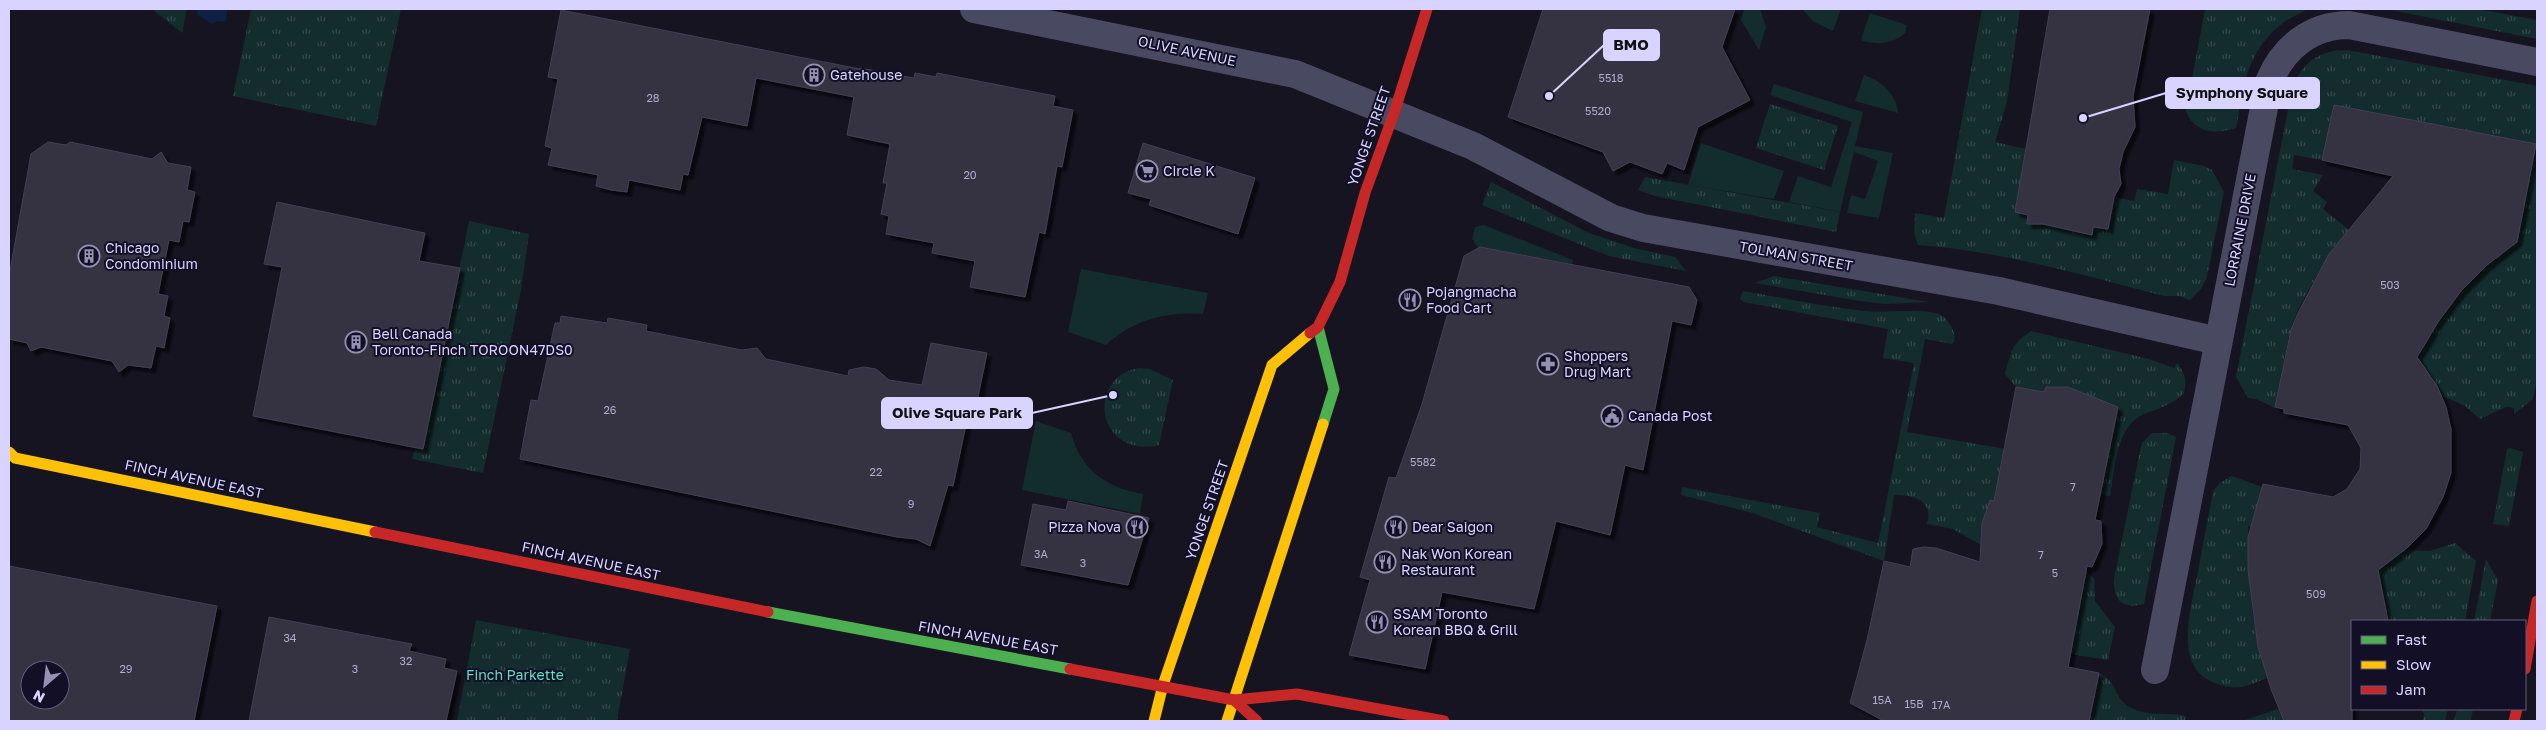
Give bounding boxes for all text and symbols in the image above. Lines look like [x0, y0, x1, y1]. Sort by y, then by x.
callout: BMO [1604, 30, 1659, 60]
street label: OLIVE AVENUE [1137, 32, 1238, 69]
text: BMO [1613, 35, 1649, 53]
building icon: Gatehouse [802, 63, 826, 87]
place label: Gatehouse [830, 66, 902, 83]
house number: 5518 [1599, 71, 1624, 84]
callout: Symphony Square [2166, 78, 2319, 108]
street label: YONGE STREET [1343, 83, 1394, 188]
text: Symphony Square [2176, 83, 2308, 101]
house number: 28 [646, 91, 660, 104]
house number: 5520 [1585, 104, 1611, 117]
supermarket icon: Circle K [1135, 159, 1159, 183]
place label: Circle K [1163, 162, 1215, 179]
house number: 20 [963, 168, 977, 181]
street label: LORRAINE DRIVE [2220, 172, 2259, 288]
street label: TOLMAN STREET [1738, 237, 1855, 274]
place label: Chicago Condominium [105, 239, 198, 272]
building icon: Chicago Condominium [77, 244, 101, 268]
house number: 503 [2380, 278, 2400, 291]
place label: Pojangmacha Food Cart [1426, 283, 1517, 316]
restaurant icon: Pojangmacha Food Cart [1398, 288, 1422, 312]
place label: Bell Canada Toronto-Finch TOROON47DS0 [372, 325, 573, 358]
building icon: Bell Canada Toronto-Finch TOROON47DS0 [344, 330, 368, 354]
place label: Shoppers Drug Mart [1564, 347, 1631, 380]
pharmacy icon: Shoppers Drug Mart [1536, 352, 1560, 376]
callout: Olive Square Park [882, 398, 1032, 428]
house number: 26 [603, 403, 617, 416]
text: Olive Square Park [892, 403, 1022, 421]
public building icon: Canada Post [1600, 404, 1624, 428]
place label: Canada Post [1628, 407, 1712, 424]
house number: 5582 [1410, 455, 1436, 468]
street label: FINCH AVENUE EAST [123, 456, 265, 502]
street label: YONGE STREET [1181, 457, 1232, 562]
house number: 22 [870, 465, 882, 478]
house number: 7 [2070, 480, 2076, 493]
house number: 9 [908, 497, 914, 510]
restaurant icon: Pizza Nova [1125, 515, 1149, 539]
restaurant icon: Dear Saigon [1384, 515, 1408, 539]
place label: Pizza Nova [1048, 518, 1121, 535]
place label: Dear Saigon [1412, 518, 1493, 535]
street label: FINCH AVENUE EAST [520, 538, 662, 584]
place label: Nak Won Korean Restaurant [1401, 545, 1512, 578]
house number: 3A [1034, 547, 1049, 560]
house number: 7 [2038, 548, 2044, 561]
restaurant icon: Nak Won Korean Restaurant [1373, 550, 1397, 574]
house number: 3 [1080, 556, 1086, 569]
house number: 5 [2052, 566, 2058, 579]
house number: 509 [2306, 587, 2326, 600]
place label: SSAM Toronto Korean BBQ & Grill [1393, 605, 1518, 638]
restaurant icon: SSAM Toronto Korean BBQ & Grill [1365, 610, 1389, 634]
street label: FINCH AVENUE EAST [917, 617, 1059, 658]
legend [2351, 620, 2526, 710]
text: Fast [2396, 630, 2427, 648]
house number: 34 [283, 631, 297, 644]
house number: 32 [400, 654, 412, 667]
text: Slow [2396, 655, 2431, 673]
north arrow [20, 660, 70, 710]
house number: 29 [119, 662, 133, 675]
house number: 3 [352, 662, 358, 675]
park label: Finch Parkette [466, 666, 564, 683]
text: Jam [2396, 680, 2426, 698]
text: N [30, 687, 47, 707]
house number: 15A [1872, 693, 1892, 706]
house number: 15B [1904, 697, 1924, 710]
house number: 17A [1932, 698, 1951, 711]

